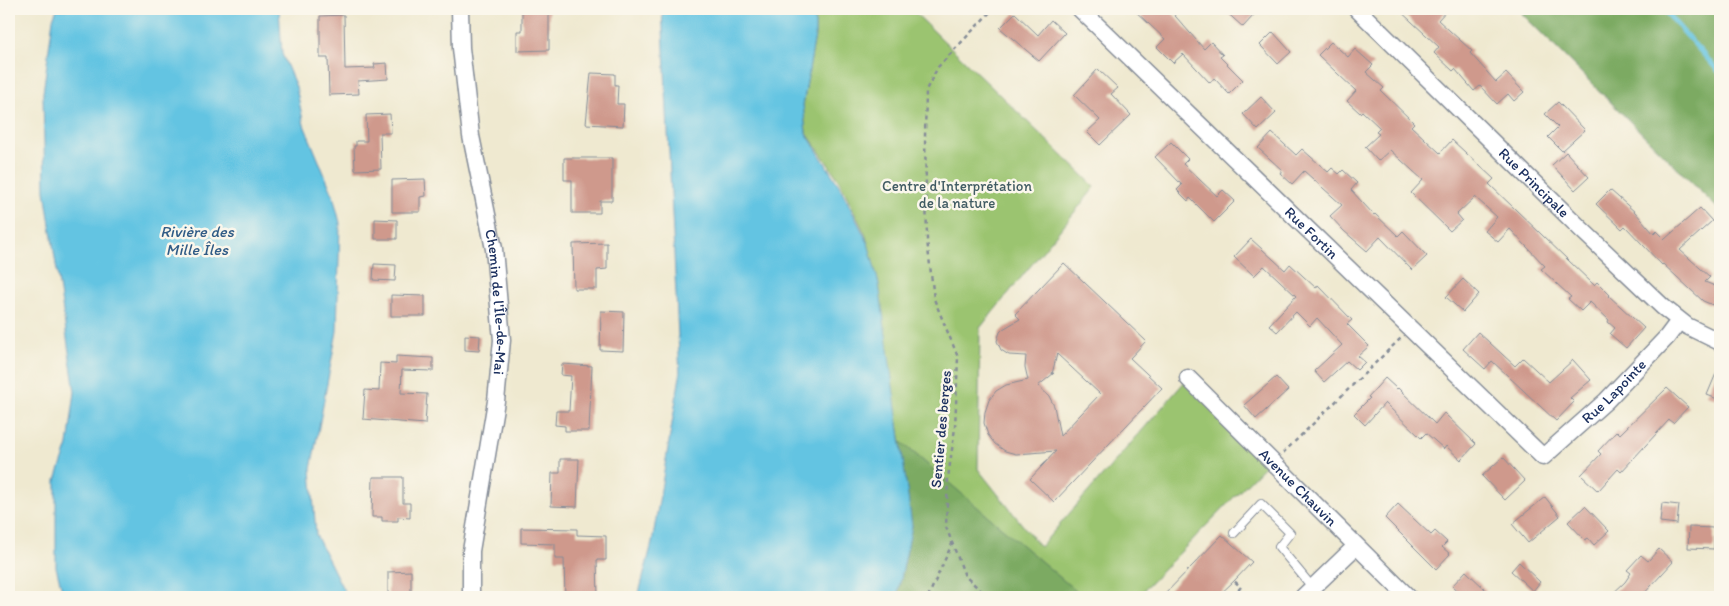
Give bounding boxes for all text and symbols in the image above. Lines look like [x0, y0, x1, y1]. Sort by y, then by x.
street label: Rue Principale [1495, 144, 1573, 221]
park label: Centre d'Interprétation de la nature [882, 177, 1032, 212]
street label: Rue Fortin [1281, 203, 1342, 263]
water label: Rivière des Mille Îles [160, 222, 235, 259]
street label: Chemin de l'Île-de-Mai [481, 227, 511, 376]
street label: Rue Lapointe [1578, 356, 1650, 427]
street label: Sentier des berges [927, 369, 955, 489]
street label: Avenue Chauvin [1255, 445, 1341, 530]

